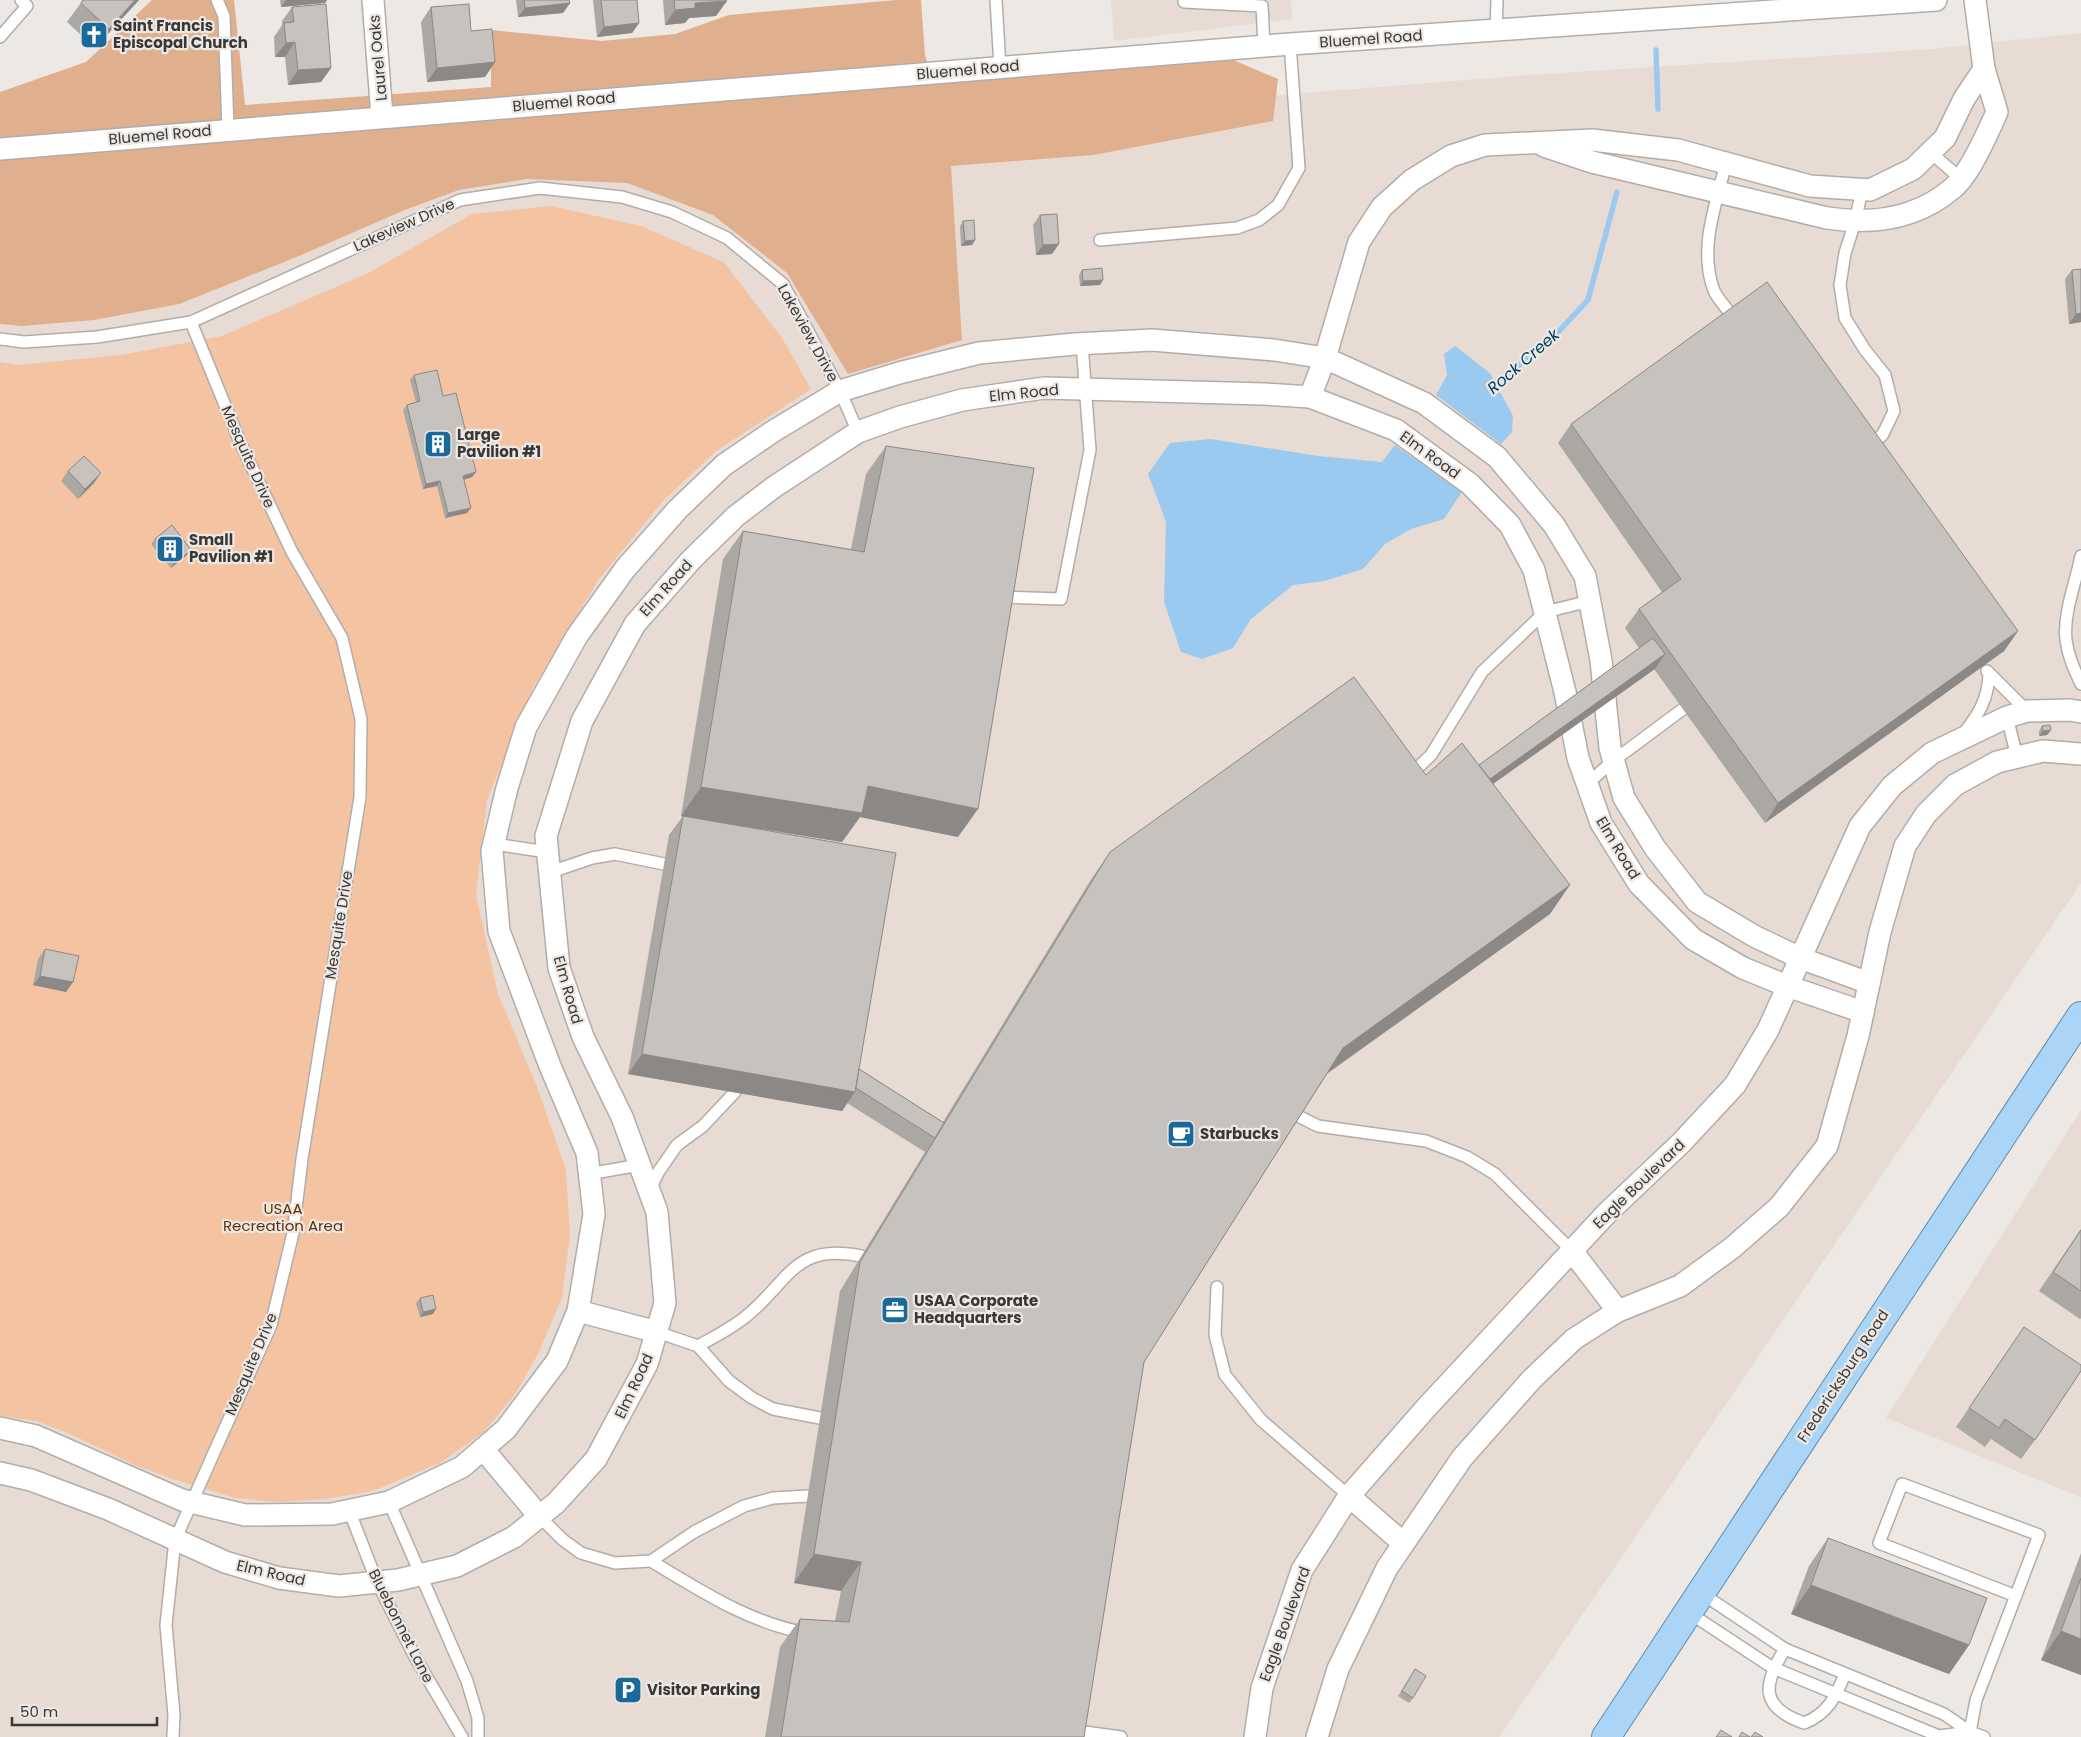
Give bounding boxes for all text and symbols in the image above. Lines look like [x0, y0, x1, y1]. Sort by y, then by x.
street label: Laurel Oaks [363, 14, 392, 102]
place label: Saint Francis Episcopal Church [113, 15, 248, 53]
church icon: Saint Francis Episcopal Church [79, 20, 109, 50]
street label: Bluemel Road [1319, 24, 1423, 53]
street label: Bluemel Road [916, 55, 1020, 84]
street label: Bluemel Road [512, 87, 616, 116]
street label: Bluemel Road [108, 120, 212, 149]
street label: Lakeview Drive [350, 193, 458, 256]
street label: Lakeview Drive [773, 280, 844, 386]
water label: Rock Creek [1482, 323, 1565, 399]
street label: Elm Road [988, 378, 1060, 407]
street label: Mesquite Drive [217, 402, 280, 511]
place label: Large Pavilion #1 [457, 424, 541, 462]
street label: Elm Road [1396, 426, 1465, 484]
building icon: Large Pavilion #1 [423, 429, 453, 459]
place label: Small Pavilion #1 [189, 529, 273, 567]
building icon: Small Pavilion #1 [155, 534, 185, 564]
street label: Elm Road [634, 555, 697, 621]
street label: Elm Road [1591, 812, 1645, 883]
street label: Mesquite Drive [320, 869, 357, 981]
street label: Elm Road [549, 953, 588, 1026]
cafe icon: Starbucks [1166, 1119, 1196, 1149]
place label: Starbucks [1200, 1123, 1279, 1144]
street label: Eagle Boulevard [1588, 1134, 1689, 1233]
park label: USAA Recreation Area [223, 1198, 343, 1236]
place label: USAA Corporate Headquarters [914, 1290, 1038, 1328]
office icon: USAA Corporate Headquarters [880, 1295, 910, 1325]
street label: Fredericksburg Road [1792, 1305, 1893, 1446]
street label: Mesquite Drive [219, 1309, 282, 1418]
street label: Elm Road [609, 1350, 658, 1422]
street label: Elm Road [235, 1554, 308, 1591]
street label: Eagle Boulevard [1254, 1564, 1315, 1684]
street label: Bluebonnet Lane [364, 1565, 439, 1686]
parking icon: Visitor Parking [613, 1675, 643, 1705]
place label: Visitor Parking [647, 1679, 760, 1700]
scale bar [12, 1694, 158, 1726]
text: 50 m [20, 1701, 58, 1722]

